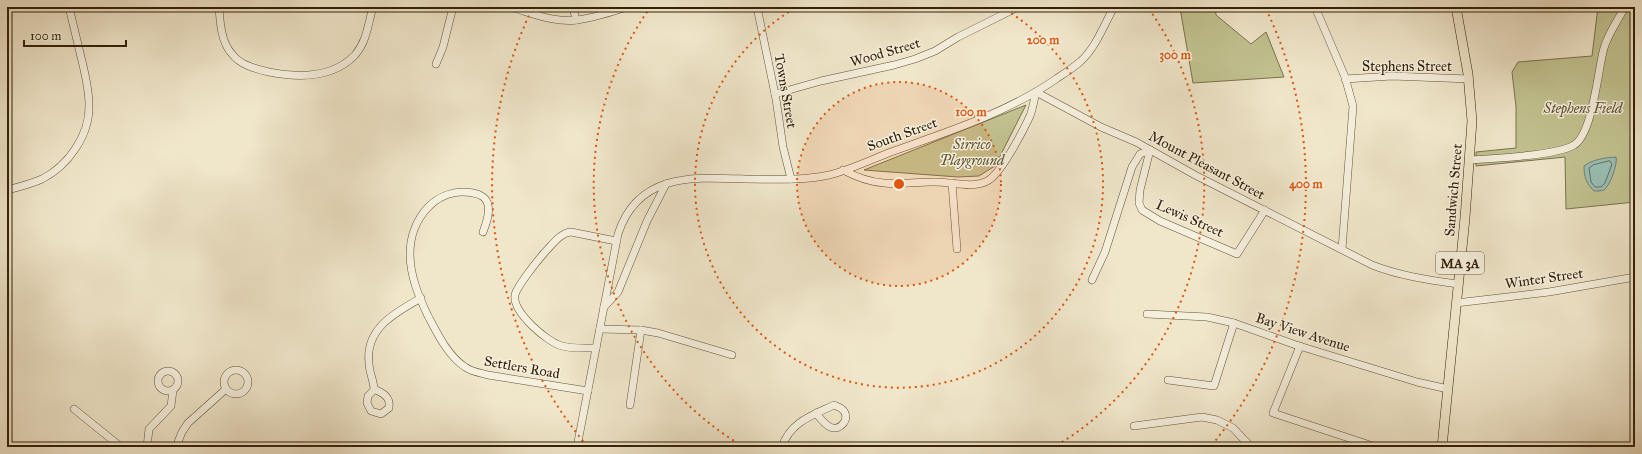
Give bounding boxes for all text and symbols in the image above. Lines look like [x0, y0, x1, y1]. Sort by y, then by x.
scale bar [24, 22, 126, 48]
text: 100 m [30, 29, 61, 43]
text: 200 m [1027, 33, 1060, 47]
street label: Wood Street [848, 34, 922, 71]
text: 300 m [1159, 48, 1192, 63]
street label: Towns Street [771, 53, 800, 130]
street label: Stephens Street [1362, 58, 1452, 75]
park label: Stephens Field [1543, 100, 1624, 118]
text: 100 m [955, 105, 988, 119]
street label: South Street [865, 114, 940, 155]
street label: Mount Pleasant Street [1146, 128, 1268, 203]
park label: Sirrico Playground [940, 136, 1006, 169]
street label: Sandwich Street [1441, 143, 1466, 237]
centre of rings [892, 177, 906, 191]
text: 400 m [1289, 177, 1324, 192]
street label: Lewis Street [1153, 196, 1226, 241]
road number: MA 3A [1436, 252, 1484, 274]
street label: Winter Street [1504, 265, 1584, 292]
street label: Bay View Avenue [1254, 309, 1352, 356]
street label: Settlers Road [483, 352, 561, 383]

